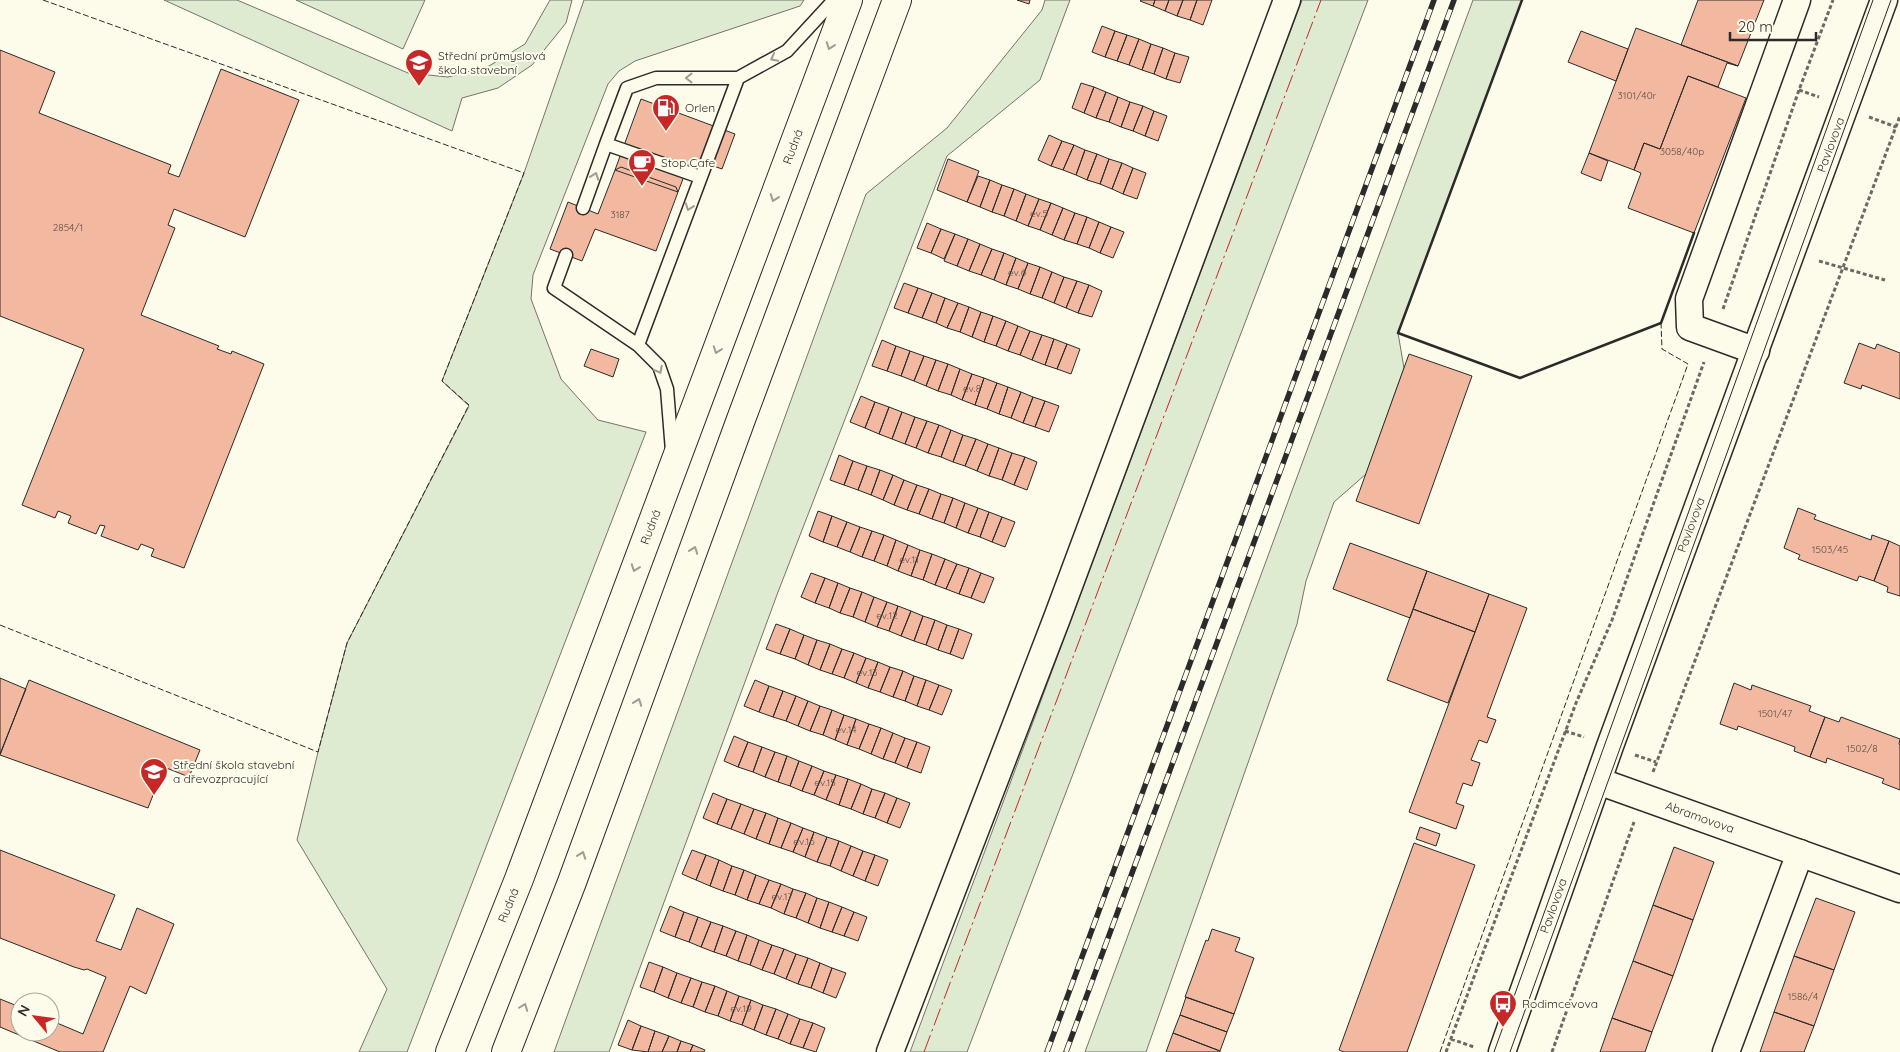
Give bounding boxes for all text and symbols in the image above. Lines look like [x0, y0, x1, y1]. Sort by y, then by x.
scale bar [1730, 10, 1816, 42]
text: 20 m [1738, 17, 1773, 36]
one-way arrow [826, 41, 836, 49]
school or university icon: Střední průmyslová škola stavební [404, 48, 434, 87]
place label: Střední průmyslová škola stavební [438, 48, 546, 77]
one-way arrow [770, 52, 779, 62]
one-way arrow [685, 73, 692, 83]
house number: 3101/40r [1618, 89, 1657, 102]
fuel station icon: Orlen [651, 93, 681, 132]
place label: Orlen [685, 100, 715, 115]
street label: Pavlovova [1813, 115, 1847, 174]
street label: Rudná [779, 127, 806, 166]
house number: 3058/40p [1660, 145, 1704, 158]
cafe icon: Stop Cafe [627, 148, 657, 187]
place label: Stop Cafe [661, 155, 716, 170]
one-way arrow [589, 172, 599, 181]
one-way arrow [770, 193, 780, 202]
one-way arrow [685, 203, 695, 211]
house number: ev.5 [1030, 207, 1048, 220]
house number: 3187 [610, 208, 630, 221]
house number: 2854/1 [53, 221, 83, 234]
house number: ev.6 [1008, 266, 1027, 279]
one-way arrow [713, 345, 723, 354]
one-way arrow [653, 364, 663, 373]
house number: ev.8 [963, 382, 981, 395]
street label: Pavlovova [1674, 495, 1708, 554]
street label: Rudná [637, 507, 664, 547]
house number: 1503/45 [1812, 543, 1848, 556]
one-way arrow [688, 546, 698, 554]
house number: ev.11 [899, 553, 919, 566]
one-way arrow [631, 563, 641, 572]
house number: ev.12 [876, 609, 898, 622]
house number: ev.13 [856, 666, 878, 679]
one-way arrow [632, 699, 642, 707]
house number: 1501/47 [1758, 707, 1792, 720]
house number: ev.14 [835, 723, 857, 736]
house number: 1502/8 [1846, 742, 1878, 755]
school or university icon: Střední škola stavební a dřevozpracující [139, 757, 169, 796]
place label: Střední škola stavební a dřevozpracující [173, 757, 295, 786]
house number: ev.15 [814, 776, 836, 789]
street label: Abramovova [1663, 798, 1736, 836]
house number: ev.16 [793, 835, 815, 848]
one-way arrow [576, 851, 586, 860]
street label: Pavlovova [1536, 876, 1570, 935]
street label: Rudná [494, 885, 522, 925]
house number: ev.17 [771, 890, 793, 903]
bus stop icon: Rodimcevova [1488, 989, 1518, 1028]
house number: 1586/4 [1788, 990, 1818, 1003]
north arrow [10, 992, 60, 1042]
place label: Rodimcevova [1522, 996, 1598, 1011]
text: N [13, 1002, 34, 1020]
house number: ev.19 [730, 1002, 752, 1015]
one-way arrow [518, 1003, 528, 1011]

